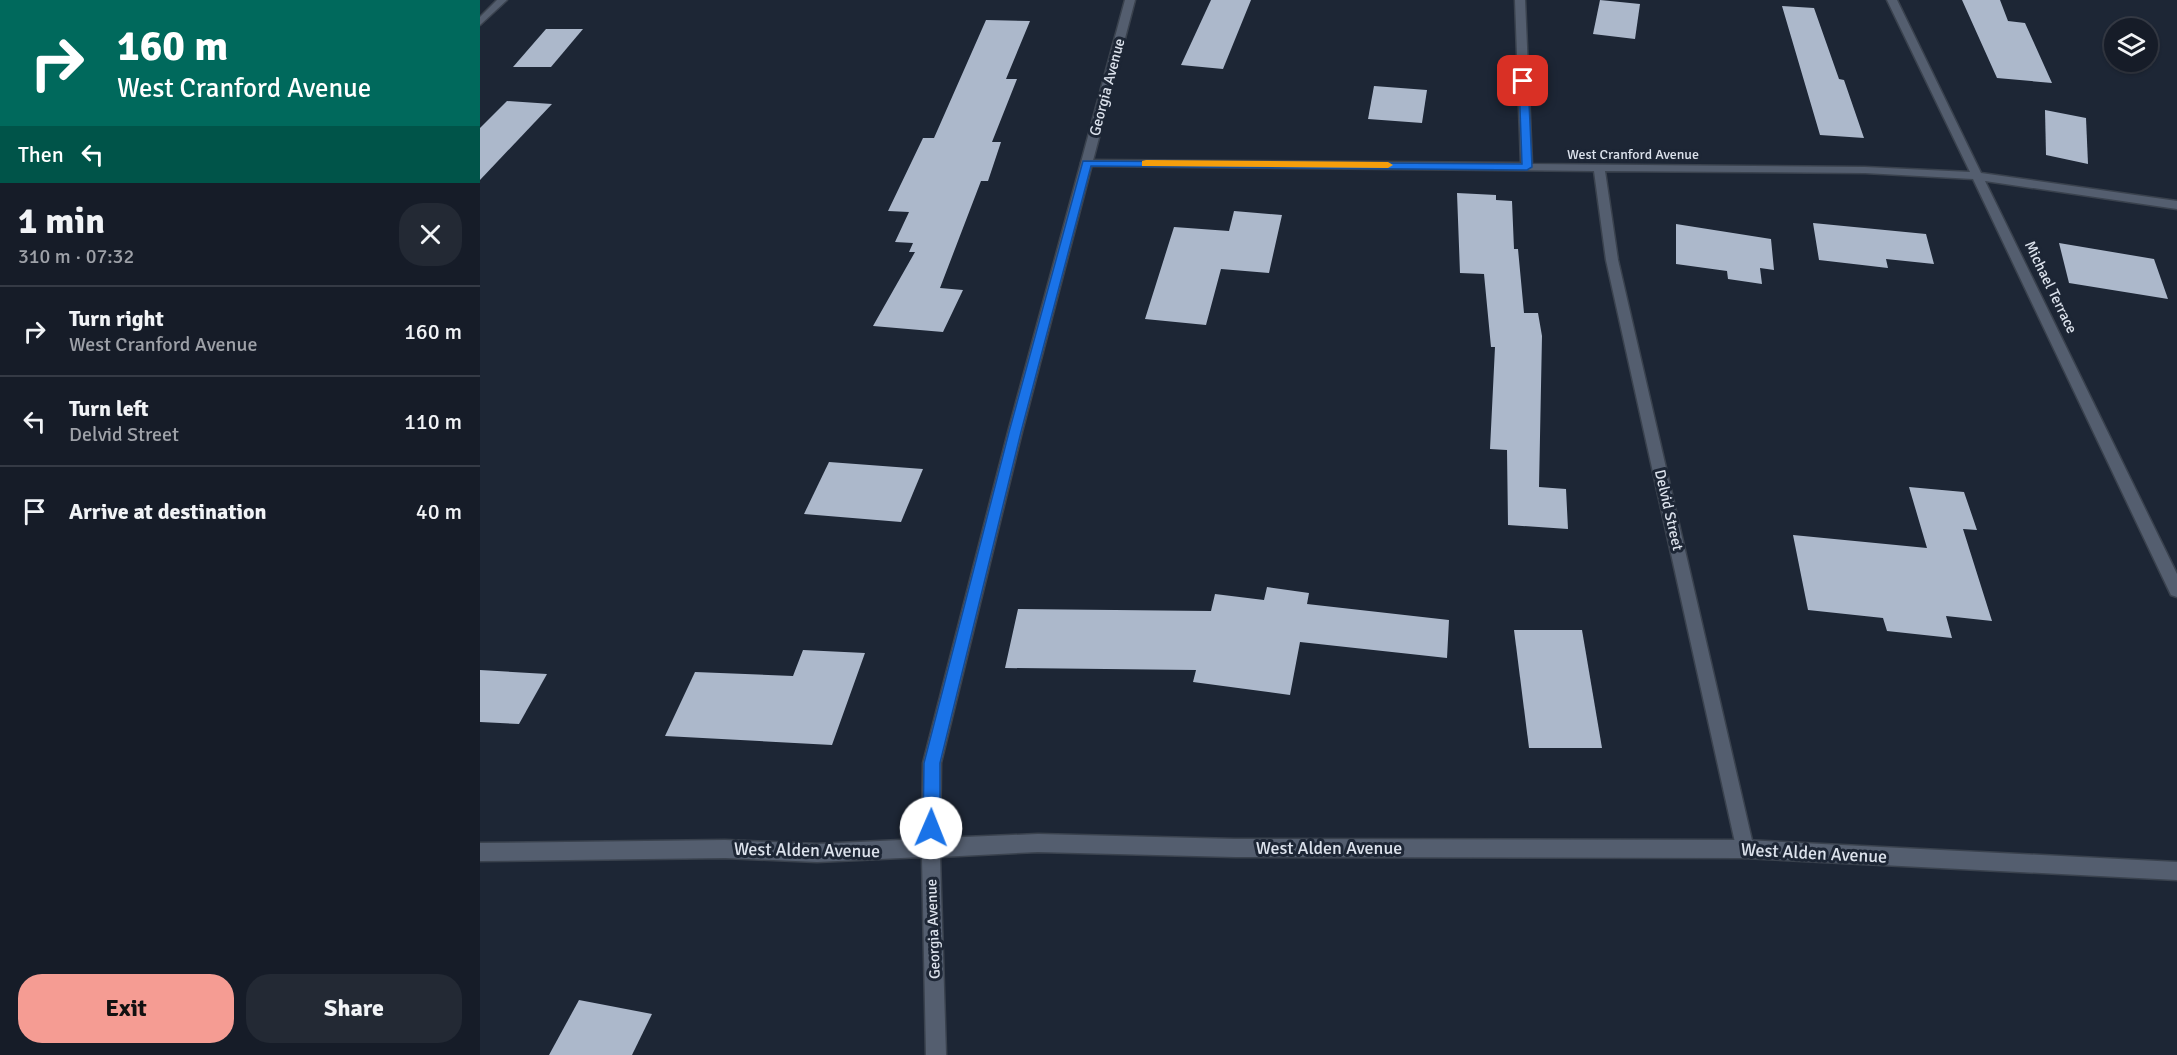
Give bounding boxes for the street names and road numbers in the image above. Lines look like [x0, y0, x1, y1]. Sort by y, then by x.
street label: Georgia Avenue [1085, 36, 1129, 138]
street label: West Cranford Avenue [1567, 146, 1699, 163]
street label: Michael Terrace [2021, 238, 2081, 336]
street label: Delvid Street [1651, 468, 1687, 552]
street label: West Alden Avenue [1256, 837, 1402, 859]
street label: West Alden Avenue [734, 838, 880, 862]
street label: West Alden Avenue [1740, 838, 1888, 868]
street label: Georgia Avenue [922, 879, 944, 979]

